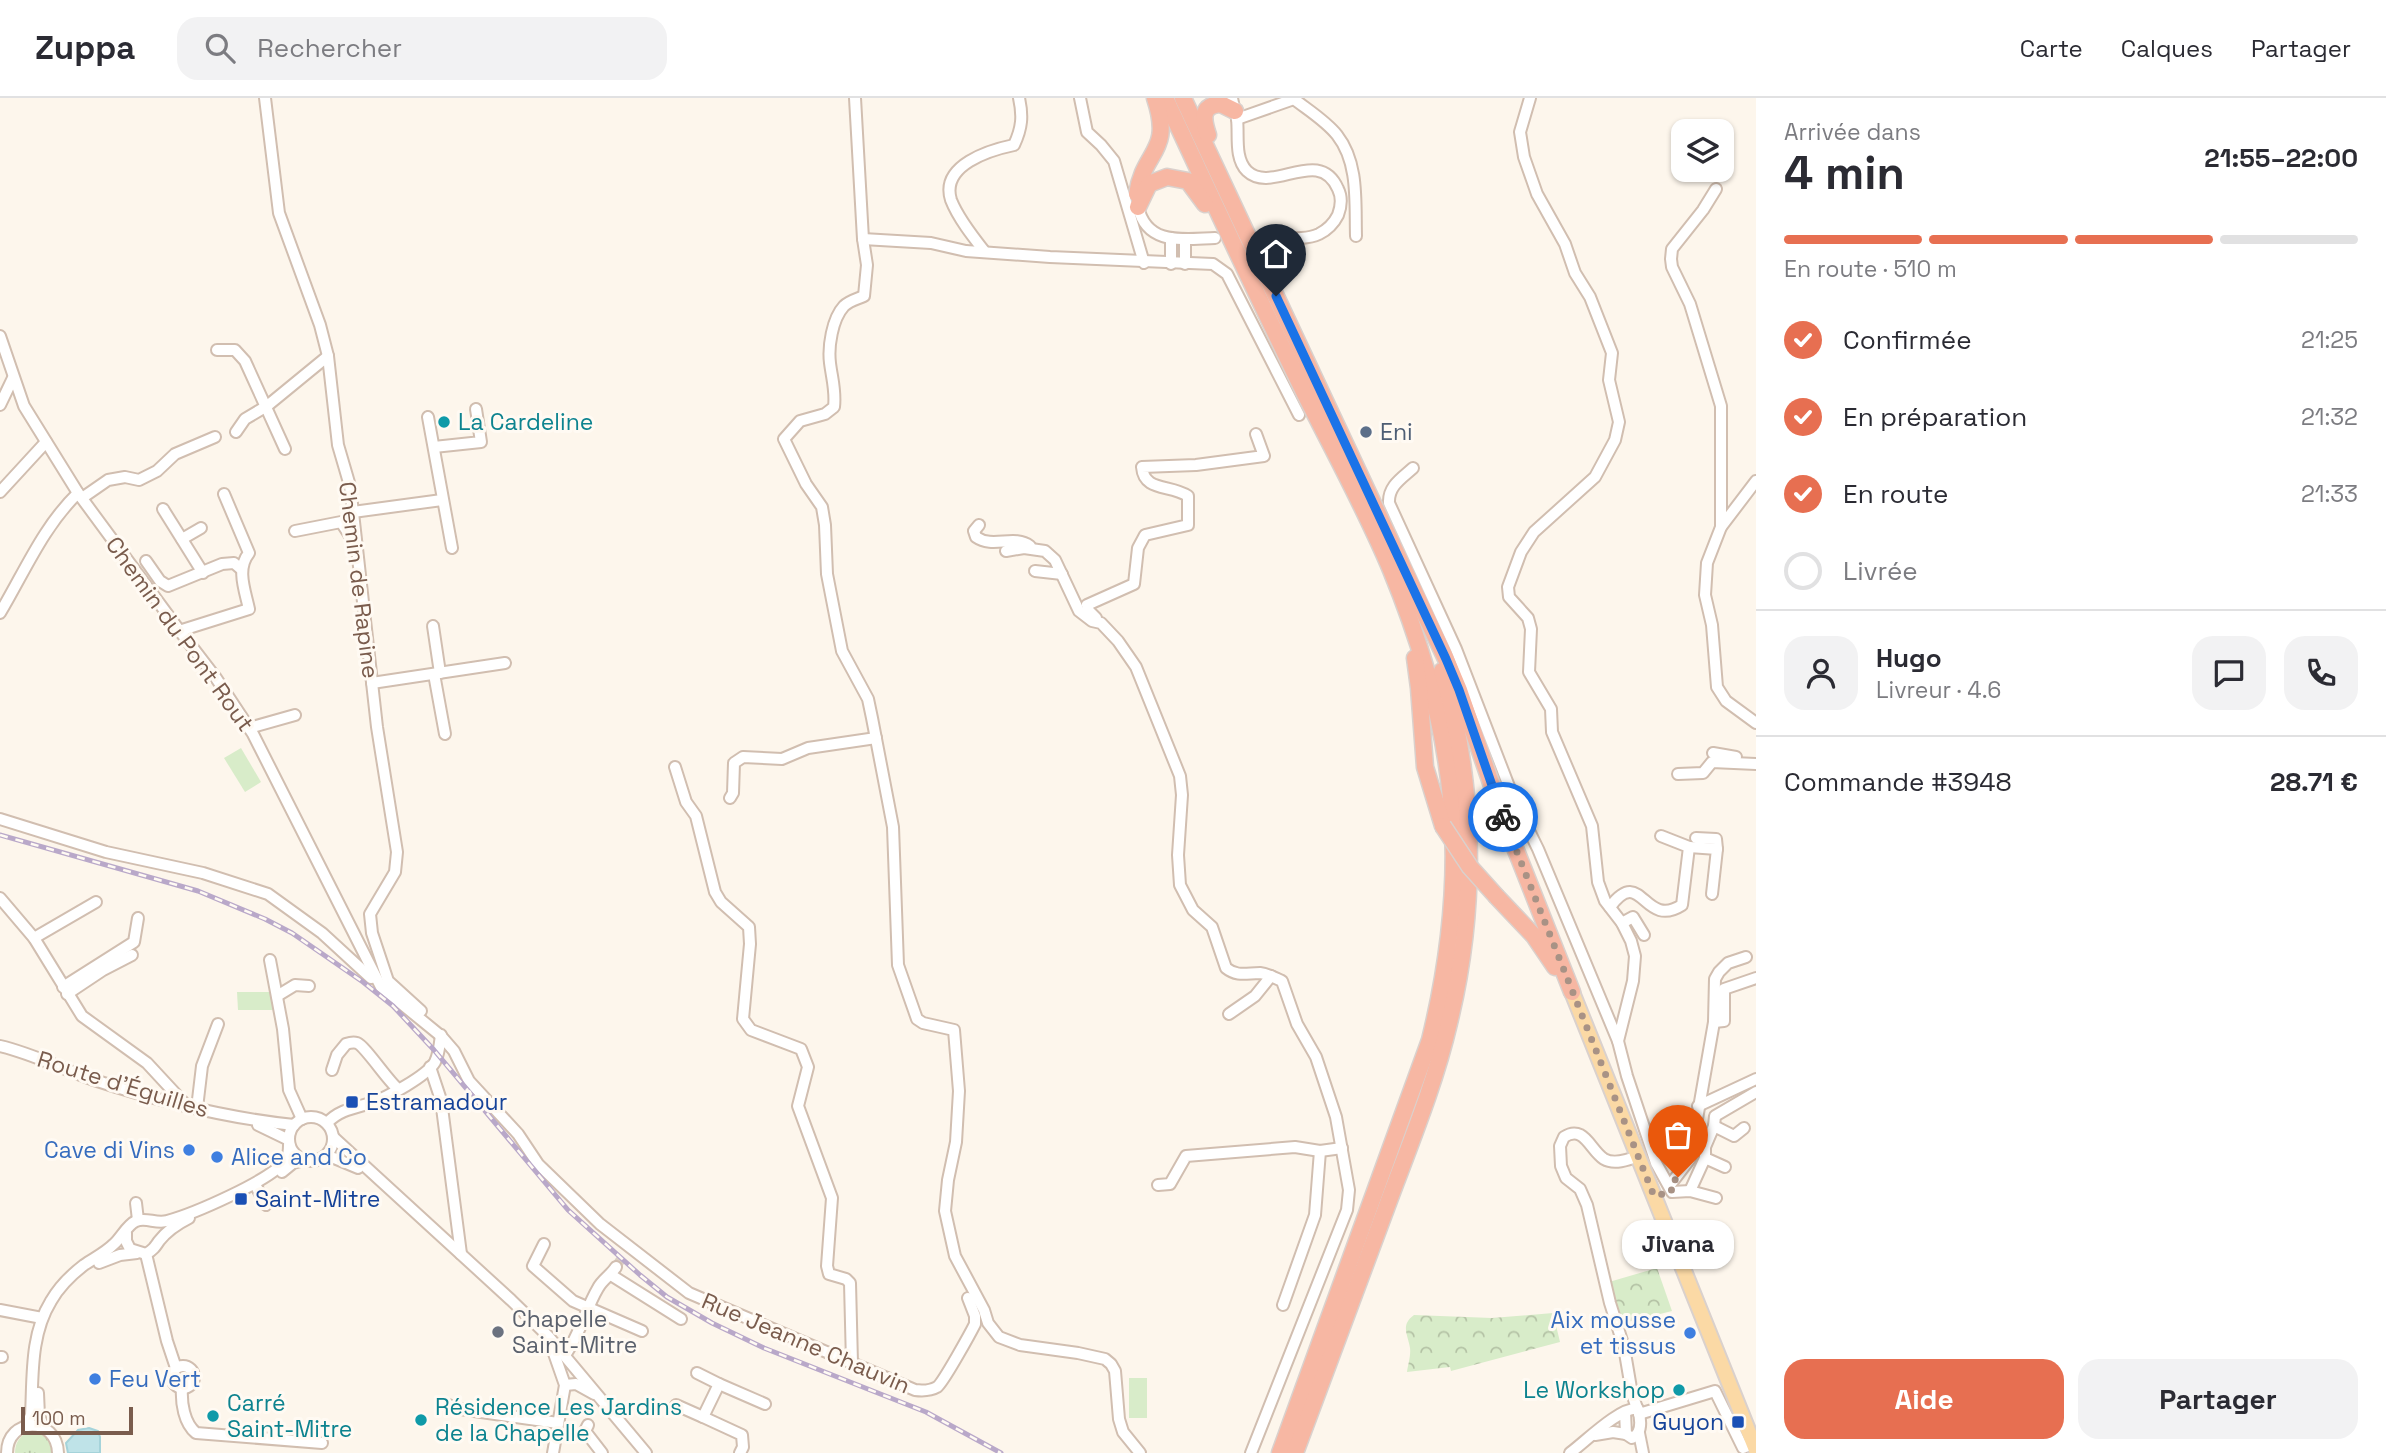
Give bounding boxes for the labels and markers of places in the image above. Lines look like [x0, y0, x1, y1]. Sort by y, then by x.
pin [1246, 224, 1306, 296]
place label: La Cardeline [458, 407, 593, 437]
marker: La Cardeline [436, 414, 452, 430]
place label: Eni [1380, 417, 1413, 447]
marker: Eni [1358, 424, 1374, 440]
place label: Estramadour [366, 1087, 507, 1117]
marker: Estramadour [344, 1094, 360, 1110]
pin [1648, 1105, 1708, 1177]
place label: Cave di Vins [44, 1135, 175, 1165]
marker: Cave di Vins [181, 1142, 197, 1158]
place label: Alice and Co [231, 1142, 367, 1172]
marker: Alice and Co [209, 1149, 225, 1165]
place label: Saint-Mitre [255, 1184, 380, 1214]
marker: Saint-Mitre [233, 1191, 249, 1207]
callout: Jivana [1622, 1219, 1734, 1268]
place label: Chapelle Saint-Mitre [512, 1304, 637, 1360]
place label: Aix mousse et tissus [1550, 1305, 1676, 1361]
marker: Chapelle Saint-Mitre [490, 1324, 506, 1340]
marker: Aix mousse et tissus [1682, 1325, 1698, 1341]
place label: Feu Vert [109, 1364, 201, 1394]
marker: Feu Vert [87, 1371, 103, 1387]
place label: Le Workshop [1523, 1375, 1665, 1405]
marker: Le Workshop [1671, 1382, 1687, 1398]
place label: Carré Saint-Mitre [227, 1388, 352, 1444]
place label: Résidence Les Jardins de la Chapelle [435, 1392, 682, 1448]
place label: Guyon [1652, 1407, 1724, 1437]
marker: Carré Saint-Mitre [205, 1408, 221, 1424]
marker: Résidence Les Jardins de la Chapelle [413, 1412, 429, 1428]
marker: Guyon [1730, 1414, 1746, 1430]

